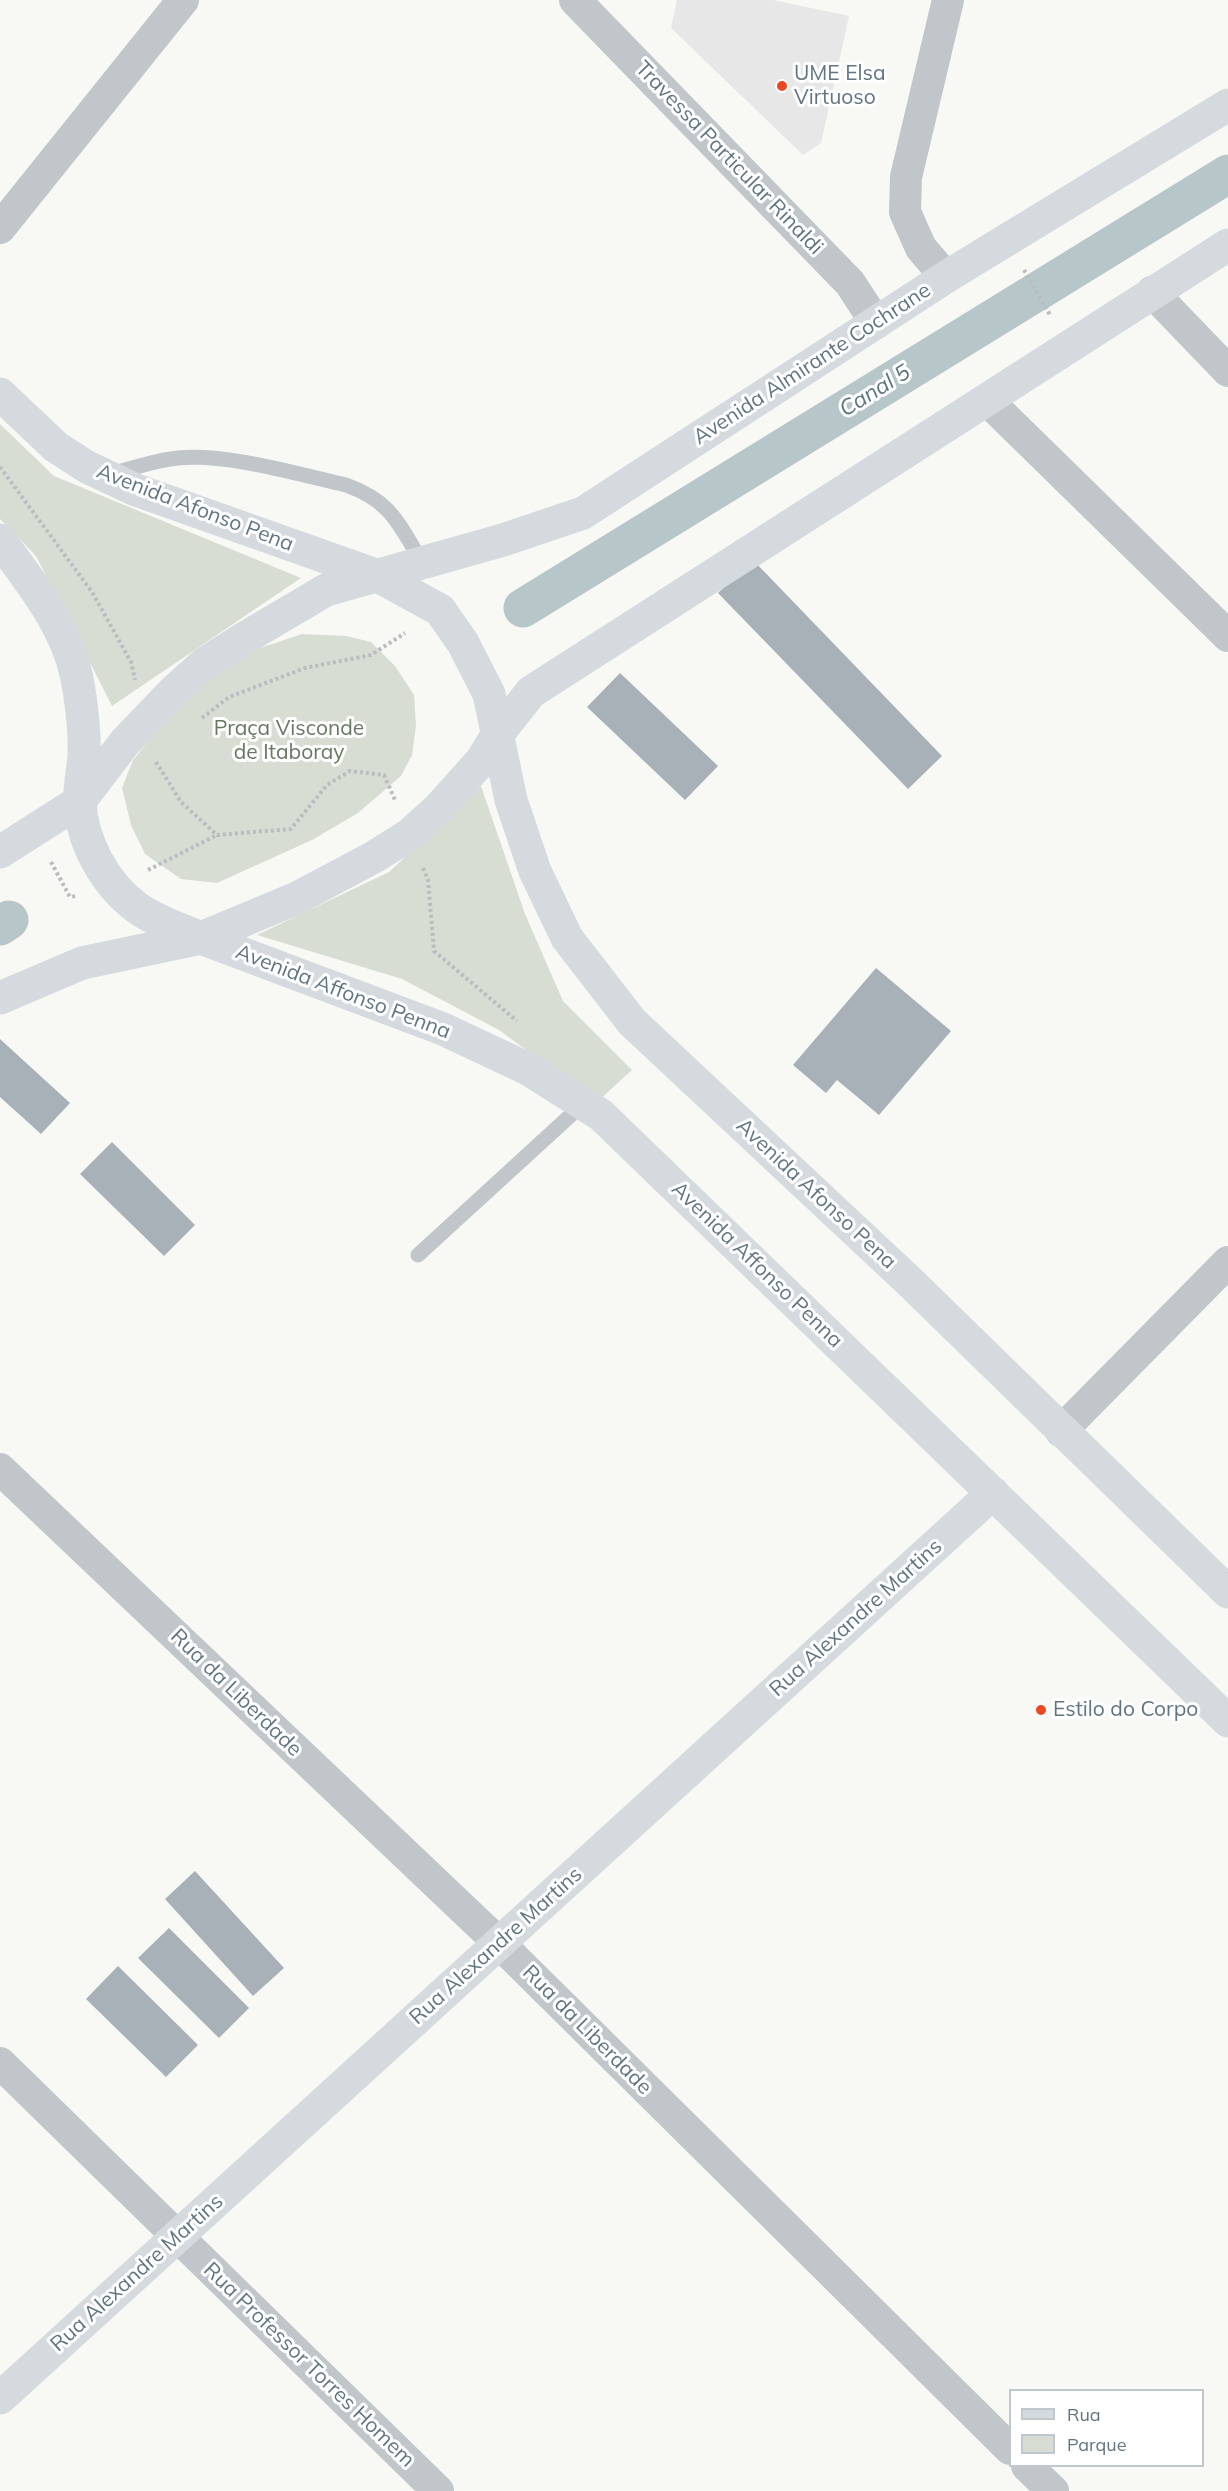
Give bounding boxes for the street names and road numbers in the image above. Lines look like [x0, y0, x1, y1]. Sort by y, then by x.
street label: Travessa Particular Rinaldi [630, 56, 828, 260]
street label: Avenida Almirante Cochrane [689, 278, 935, 450]
street label: Avenida Afonso Pena [93, 459, 297, 557]
street label: Avenida Affonso Penna [232, 939, 454, 1045]
street label: Avenida Afonso Pena [731, 1113, 901, 1275]
street label: Avenida Affonso Penna [666, 1177, 848, 1353]
street label: Rua Alexandre Martins [765, 1534, 947, 1702]
street label: Rua da Liberdade [165, 1624, 307, 1762]
street label: Rua Alexandre Martins [405, 1862, 587, 2030]
street label: Rua da Liberdade [517, 1960, 657, 2100]
street label: Rua Alexandre Martins [46, 2189, 228, 2357]
street label: Rua Professor Torres Homem [198, 2257, 420, 2473]

